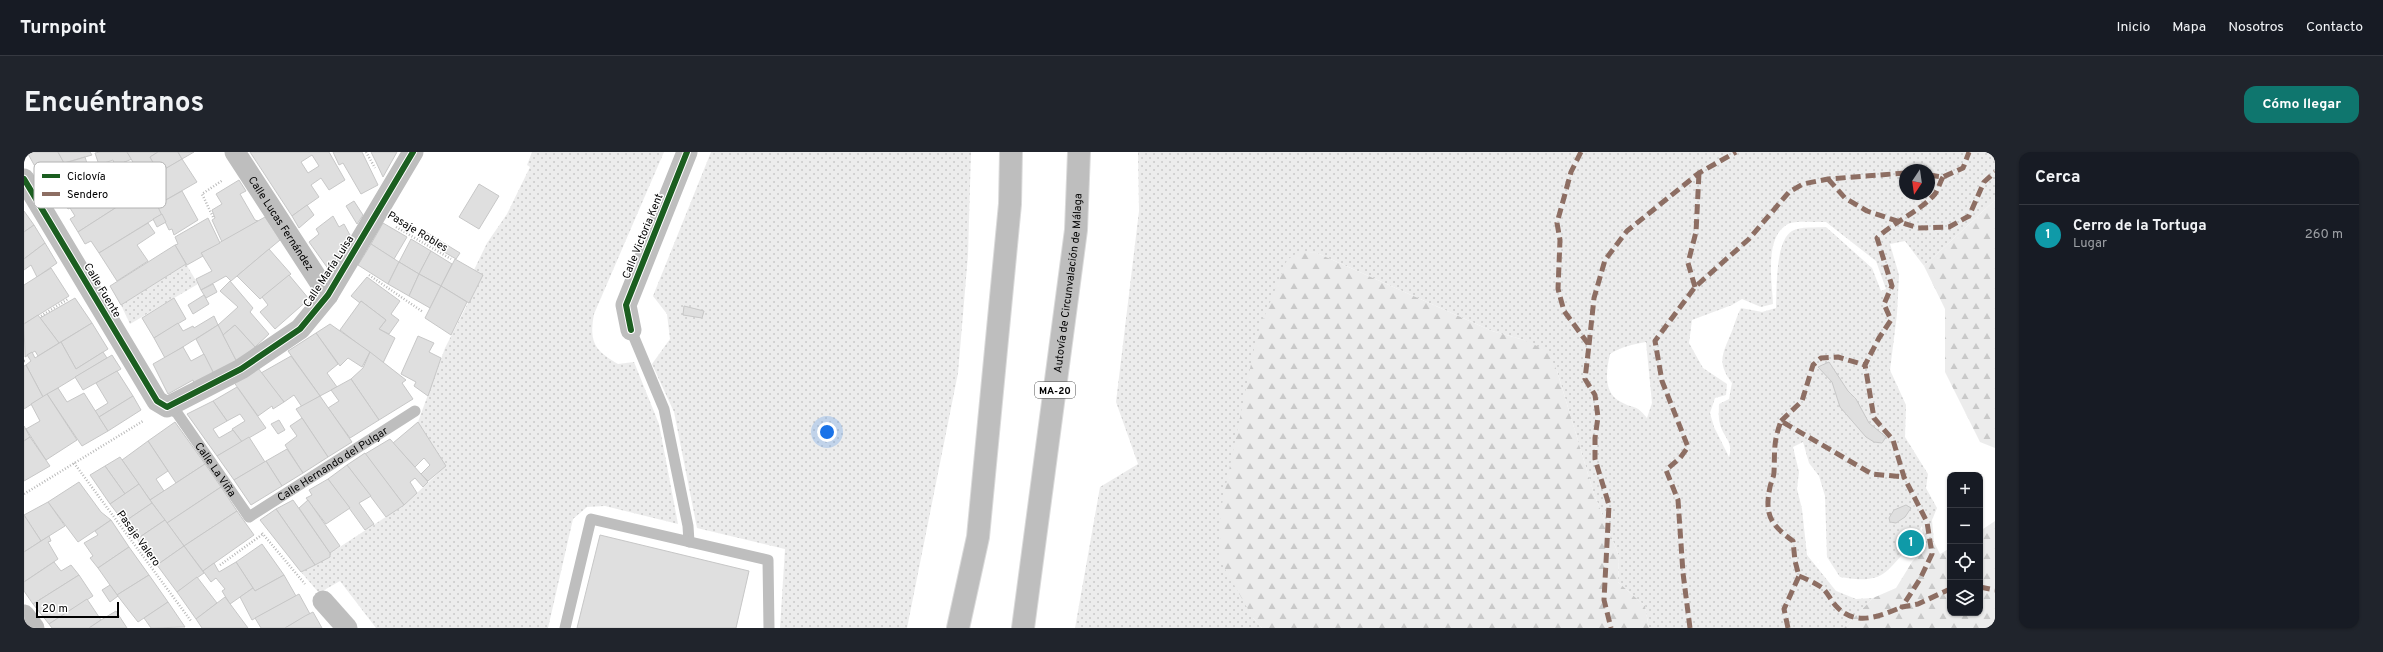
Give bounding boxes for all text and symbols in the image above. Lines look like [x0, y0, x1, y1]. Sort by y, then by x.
text: Turnpoint [20, 16, 106, 40]
text: Inicio [2117, 19, 2150, 36]
text: Mapa [2172, 19, 2206, 36]
text: Nosotros [2228, 19, 2284, 36]
text: Contacto [2306, 19, 2363, 36]
text: Encuéntranos [24, 86, 204, 122]
button: Cómo llegar [2244, 86, 2359, 123]
legend [34, 162, 166, 208]
north arrow [1899, 164, 1935, 200]
text: Cerca [2035, 167, 2081, 189]
text: Ciclovía [67, 170, 106, 184]
street label: Calle Lucas Fernández [245, 174, 316, 274]
text: Sendero [67, 188, 108, 202]
street label: Calle Victoria Kent [619, 192, 666, 281]
street label: Autovía de Circunvalación de Málaga [1051, 193, 1085, 374]
street label: Pasaje Robles [385, 208, 450, 255]
text: Cerro de la Tortuga [2073, 217, 2207, 236]
text: 1 [2045, 227, 2051, 243]
text: 260 m [2305, 227, 2343, 243]
street label: Calle María Luisa [300, 233, 357, 310]
text: Lugar [2073, 236, 2107, 252]
street label: Calle Fuente [80, 261, 124, 320]
road number: MA-20 [1035, 382, 1075, 398]
your location [817, 422, 837, 442]
street label: Calle Hernando del Pulgar [275, 424, 391, 505]
street label: Calle La Viña [191, 440, 239, 500]
map controls [1947, 472, 1983, 616]
button: + [1947, 472, 1983, 508]
street label: Pasaje Valero [113, 508, 163, 569]
button: − [1947, 508, 1983, 544]
pin: 1 [1898, 528, 1924, 558]
button: locate [1947, 544, 1983, 580]
button: layers [1947, 580, 1983, 616]
scale bar [36, 600, 119, 619]
text: 20 m [42, 602, 68, 616]

